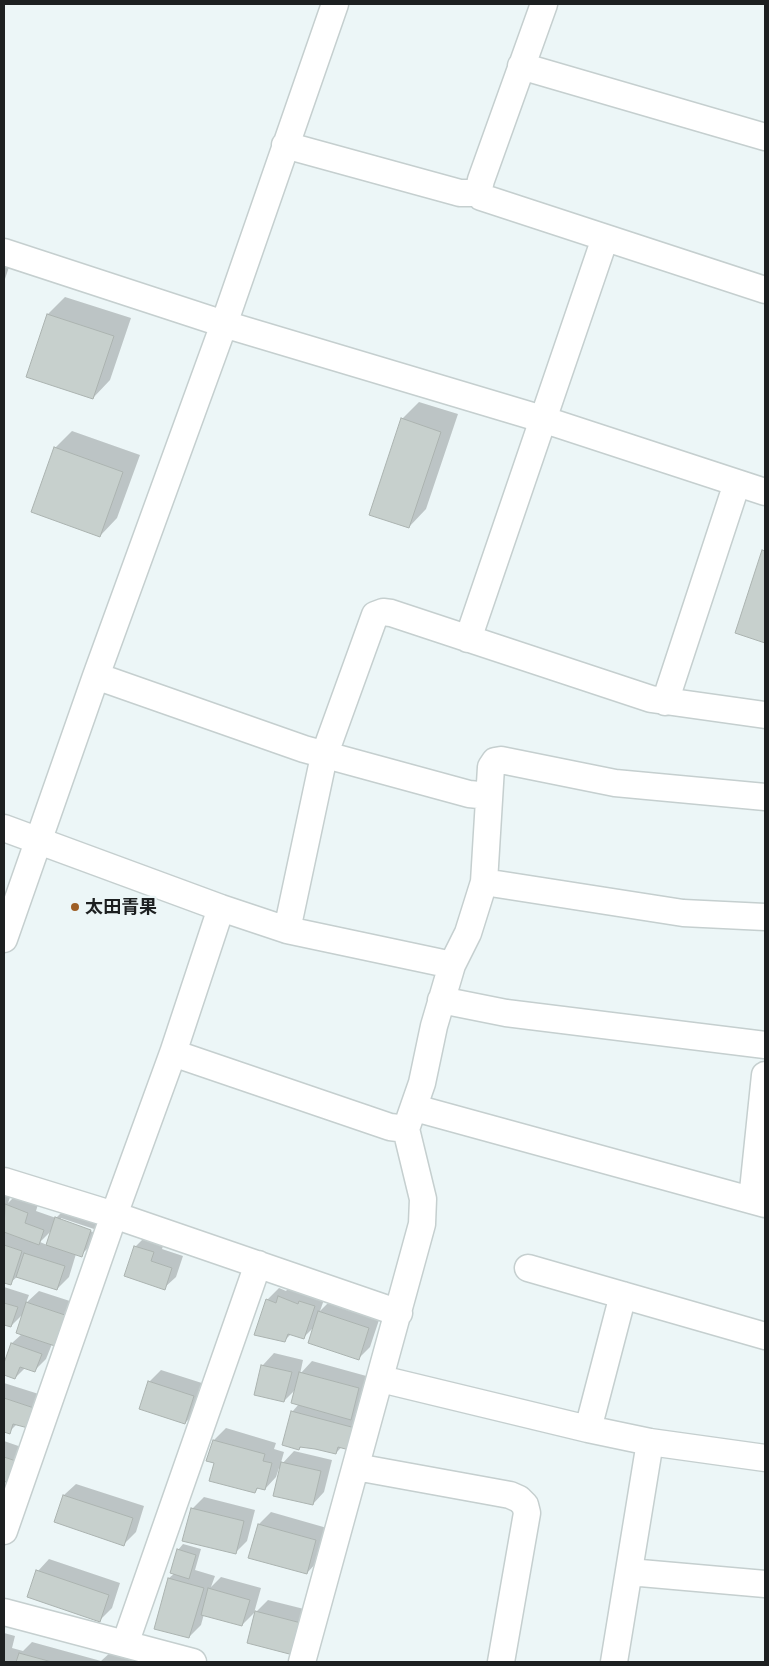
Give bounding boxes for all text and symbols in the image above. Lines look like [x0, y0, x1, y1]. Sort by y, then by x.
place label: 太田青果 [85, 896, 157, 918]
marker: 太田青果 [69, 901, 81, 913]

